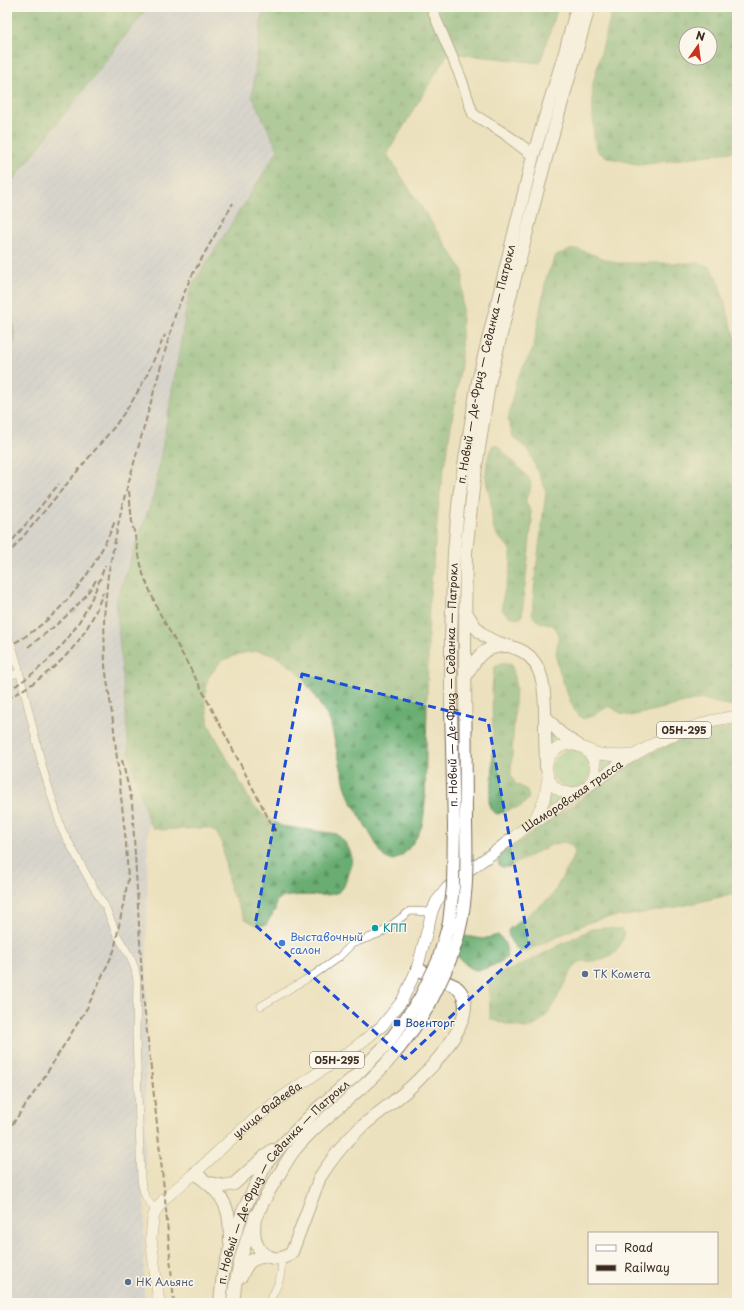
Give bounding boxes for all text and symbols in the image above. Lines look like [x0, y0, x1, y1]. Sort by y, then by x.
north arrow [678, 26, 718, 66]
text: N [694, 27, 707, 45]
street label: п. Новый — Де-Фриз — Седанка — Патрокл [452, 242, 519, 485]
street label: п. Новый — Де-Фриз — Седанка — Патрокл [442, 562, 462, 807]
road number: 05Н-295 [657, 722, 711, 738]
street label: Шаморовская трасса [518, 755, 626, 836]
place label: КПП [383, 919, 407, 936]
marker: КПП [370, 923, 380, 933]
place label: Выставочный салон [290, 928, 363, 958]
marker: Выставочный салон [277, 938, 287, 948]
place label: ТК Комета [593, 965, 651, 982]
marker: ТК Комета [580, 969, 590, 979]
place label: Военторг [405, 1014, 455, 1031]
marker: Военторг [392, 1018, 402, 1028]
road number: 05Н-295 [310, 1052, 364, 1068]
street label: п. Новый — Де-Фриз — Седанка — Патрокл [213, 1075, 353, 1285]
street label: улица Фадеева [228, 1077, 305, 1142]
legend [588, 1232, 718, 1284]
text: Road [624, 1238, 653, 1256]
text: Railway [624, 1258, 670, 1276]
place label: НК Альянс [136, 1273, 194, 1290]
marker: НК Альянс [123, 1277, 133, 1287]

